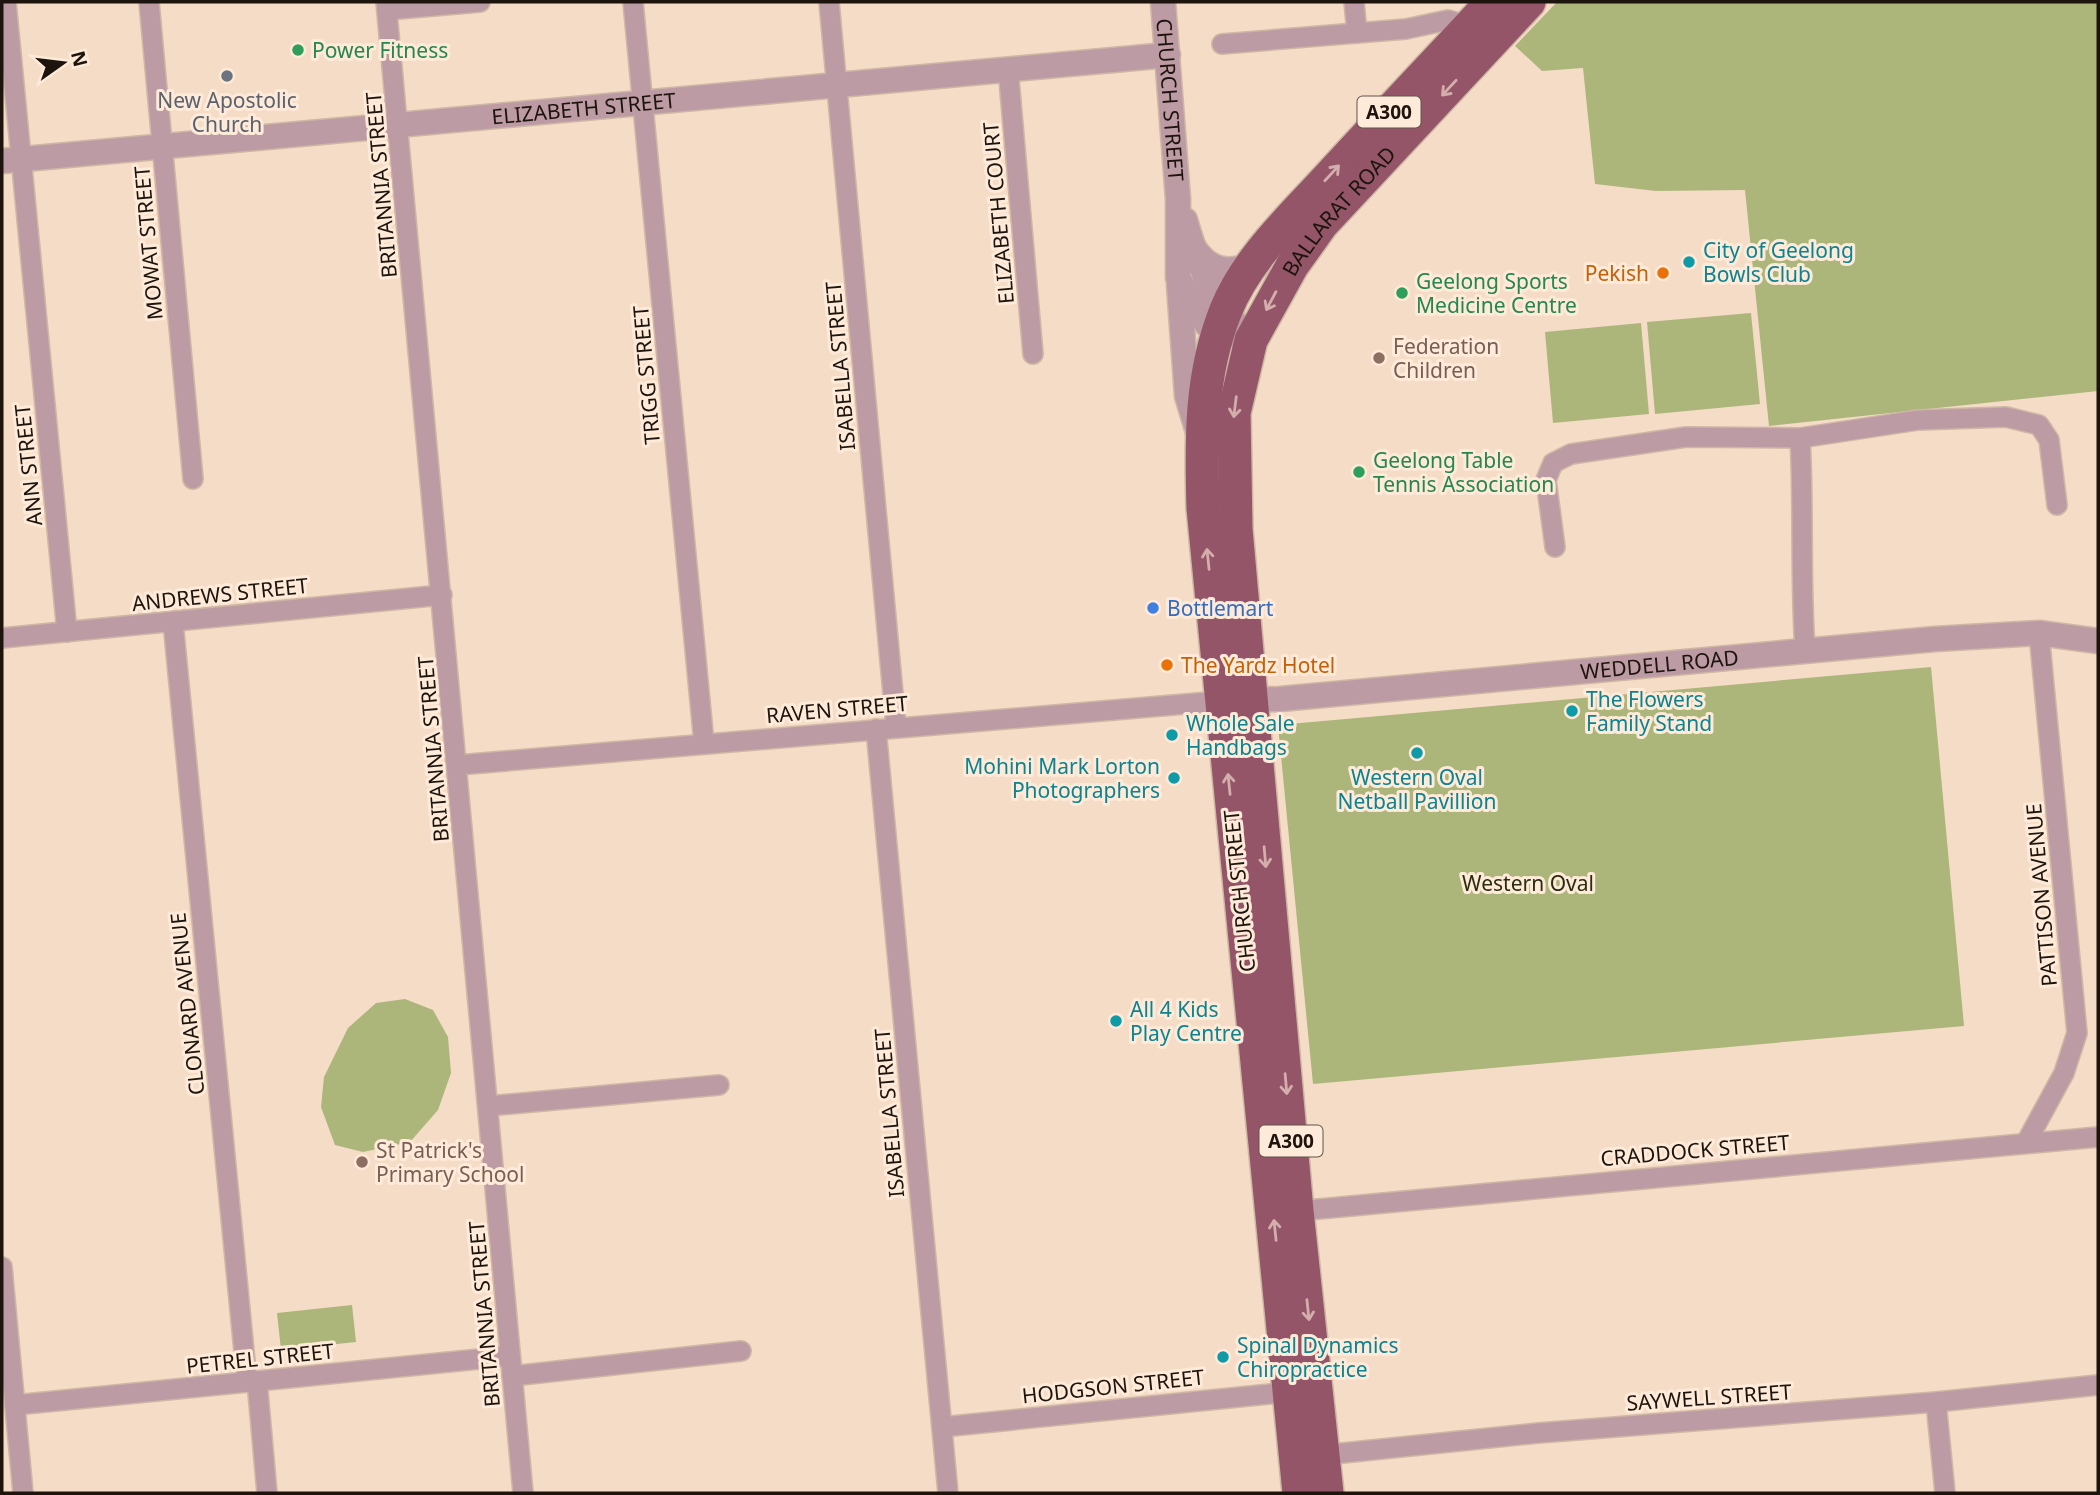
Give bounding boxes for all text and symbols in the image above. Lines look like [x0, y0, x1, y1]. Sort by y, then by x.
street label: CHURCH STREET [1150, 17, 1191, 182]
north arrow [28, 28, 98, 98]
place label: Power Fitness [312, 36, 448, 64]
marker: Power Fitness [290, 42, 306, 58]
text: N [65, 48, 94, 70]
marker: New Apostolic Church [219, 68, 235, 84]
one-way arrow [1441, 79, 1458, 96]
place label: New Apostolic Church [157, 86, 297, 138]
street label: ELIZABETH STREET [490, 86, 677, 130]
street label: BRITANNIA STREET [359, 90, 403, 279]
road number: A300 [1358, 96, 1420, 128]
street label: ELIZABETH COURT [976, 121, 1020, 305]
street label: BALLARAT ROAD [1275, 140, 1402, 281]
one-way arrow [1324, 164, 1340, 182]
street label: MOWAT STREET [127, 165, 169, 321]
place label: City of Geelong Bowls Club [1703, 236, 1854, 288]
marker: City of Geelong Bowls Club [1681, 254, 1697, 270]
place label: Pekish [1585, 259, 1649, 287]
marker: Pekish [1655, 265, 1671, 281]
place label: Geelong Sports Medicine Centre [1416, 267, 1577, 319]
street label: ISABELLA STREET [819, 280, 861, 452]
marker: Geelong Sports Medicine Centre [1394, 285, 1410, 301]
one-way arrow [1263, 290, 1277, 311]
street label: TRIGG STREET [626, 304, 666, 446]
place label: Federation Children [1393, 332, 1499, 384]
marker: Federation Children [1371, 350, 1387, 366]
one-way arrow [1229, 395, 1242, 418]
street label: ANN STREET [8, 403, 48, 527]
place label: Geelong Table Tennis Association [1373, 446, 1554, 498]
marker: Geelong Table Tennis Association [1351, 464, 1367, 480]
one-way arrow [1201, 549, 1214, 571]
street label: ANDREWS STREET [130, 571, 310, 617]
place label: Bottlemart [1167, 594, 1274, 622]
marker: Bottlemart [1145, 600, 1161, 616]
street label: WEDDELL ROAD [1579, 643, 1740, 685]
place label: The Yardz Hotel [1181, 651, 1335, 679]
street label: BRITANNIA STREET [411, 654, 455, 843]
marker: The Yardz Hotel [1159, 657, 1175, 673]
place label: The Flowers Family Stand [1586, 685, 1712, 737]
street label: RAVEN STREET [765, 689, 910, 729]
marker: The Flowers Family Stand [1564, 703, 1580, 719]
place label: Whole Sale Handbags [1186, 709, 1295, 761]
marker: Whole Sale Handbags [1164, 727, 1180, 743]
marker: Western Oval Netball Pavillion [1409, 745, 1425, 761]
place label: Mohini Mark Lorton Photographers [964, 752, 1160, 804]
place label: Western Oval Netball Pavillion [1338, 763, 1496, 815]
marker: Mohini Mark Lorton Photographers [1166, 770, 1182, 786]
one-way arrow [1222, 773, 1235, 796]
street label: PATTISON AVENUE [2019, 802, 2063, 988]
street label: CHURCH STREET [1217, 808, 1261, 973]
one-way arrow [1259, 846, 1272, 868]
park label: Western Oval [1462, 869, 1594, 897]
street label: CLONARD AVENUE [163, 911, 211, 1097]
place label: All 4 Kids Play Centre [1130, 995, 1242, 1047]
marker: All 4 Kids Play Centre [1108, 1013, 1124, 1029]
street label: ISABELLA STREET [868, 1027, 910, 1199]
one-way arrow [1279, 1072, 1292, 1095]
road number: A300 [1260, 1126, 1322, 1156]
street label: CRADDOCK STREET [1599, 1128, 1791, 1172]
place label: St Patrick's Primary School [376, 1136, 524, 1188]
marker: St Patrick's Primary School [354, 1154, 370, 1170]
street label: BRITANNIA STREET [462, 1219, 506, 1408]
one-way arrow [1268, 1219, 1281, 1242]
one-way arrow [1301, 1299, 1314, 1321]
place label: Spinal Dynamics Chiropractice [1237, 1331, 1399, 1383]
street label: PETREL STREET [185, 1336, 336, 1380]
marker: Spinal Dynamics Chiropractice [1215, 1349, 1231, 1365]
street label: HODGSON STREET [1020, 1362, 1206, 1409]
street label: SAYWELL STREET [1625, 1377, 1793, 1417]

